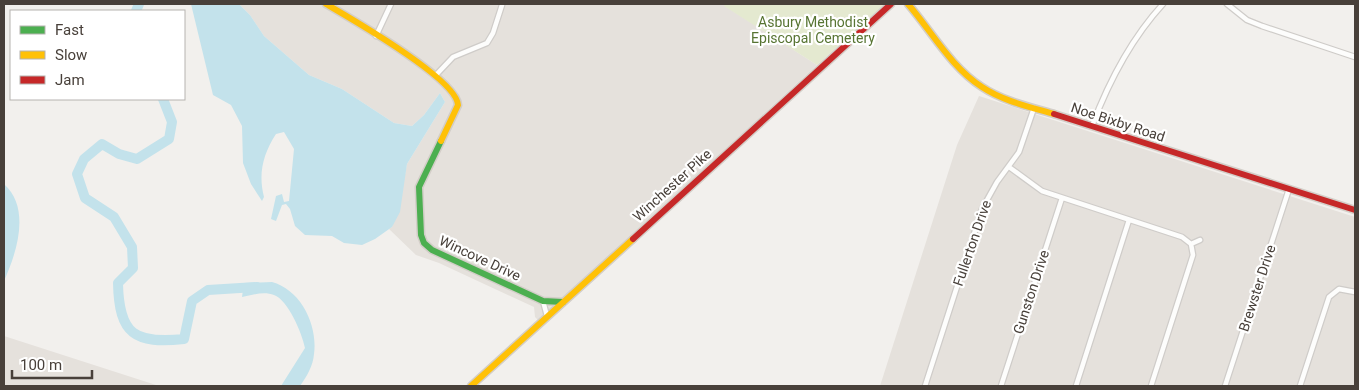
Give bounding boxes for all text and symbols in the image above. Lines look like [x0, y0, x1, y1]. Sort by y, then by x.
legend [10, 10, 185, 100]
park label: Asbury Methodist Episcopal Cemetery [751, 14, 875, 46]
text: Fast [55, 21, 84, 39]
text: Slow [55, 46, 87, 64]
text: Jam [55, 71, 85, 89]
street label: Noe Bixby Road [1069, 99, 1167, 145]
street label: Winchester Pike [629, 146, 715, 224]
street label: Fullerton Drive [950, 198, 994, 288]
street label: Wincove Drive [437, 232, 523, 284]
street label: Brewster Drive [1235, 243, 1279, 333]
street label: Gunston Drive [1010, 248, 1052, 336]
scale bar [12, 348, 92, 380]
text: 100 m [20, 356, 62, 374]

